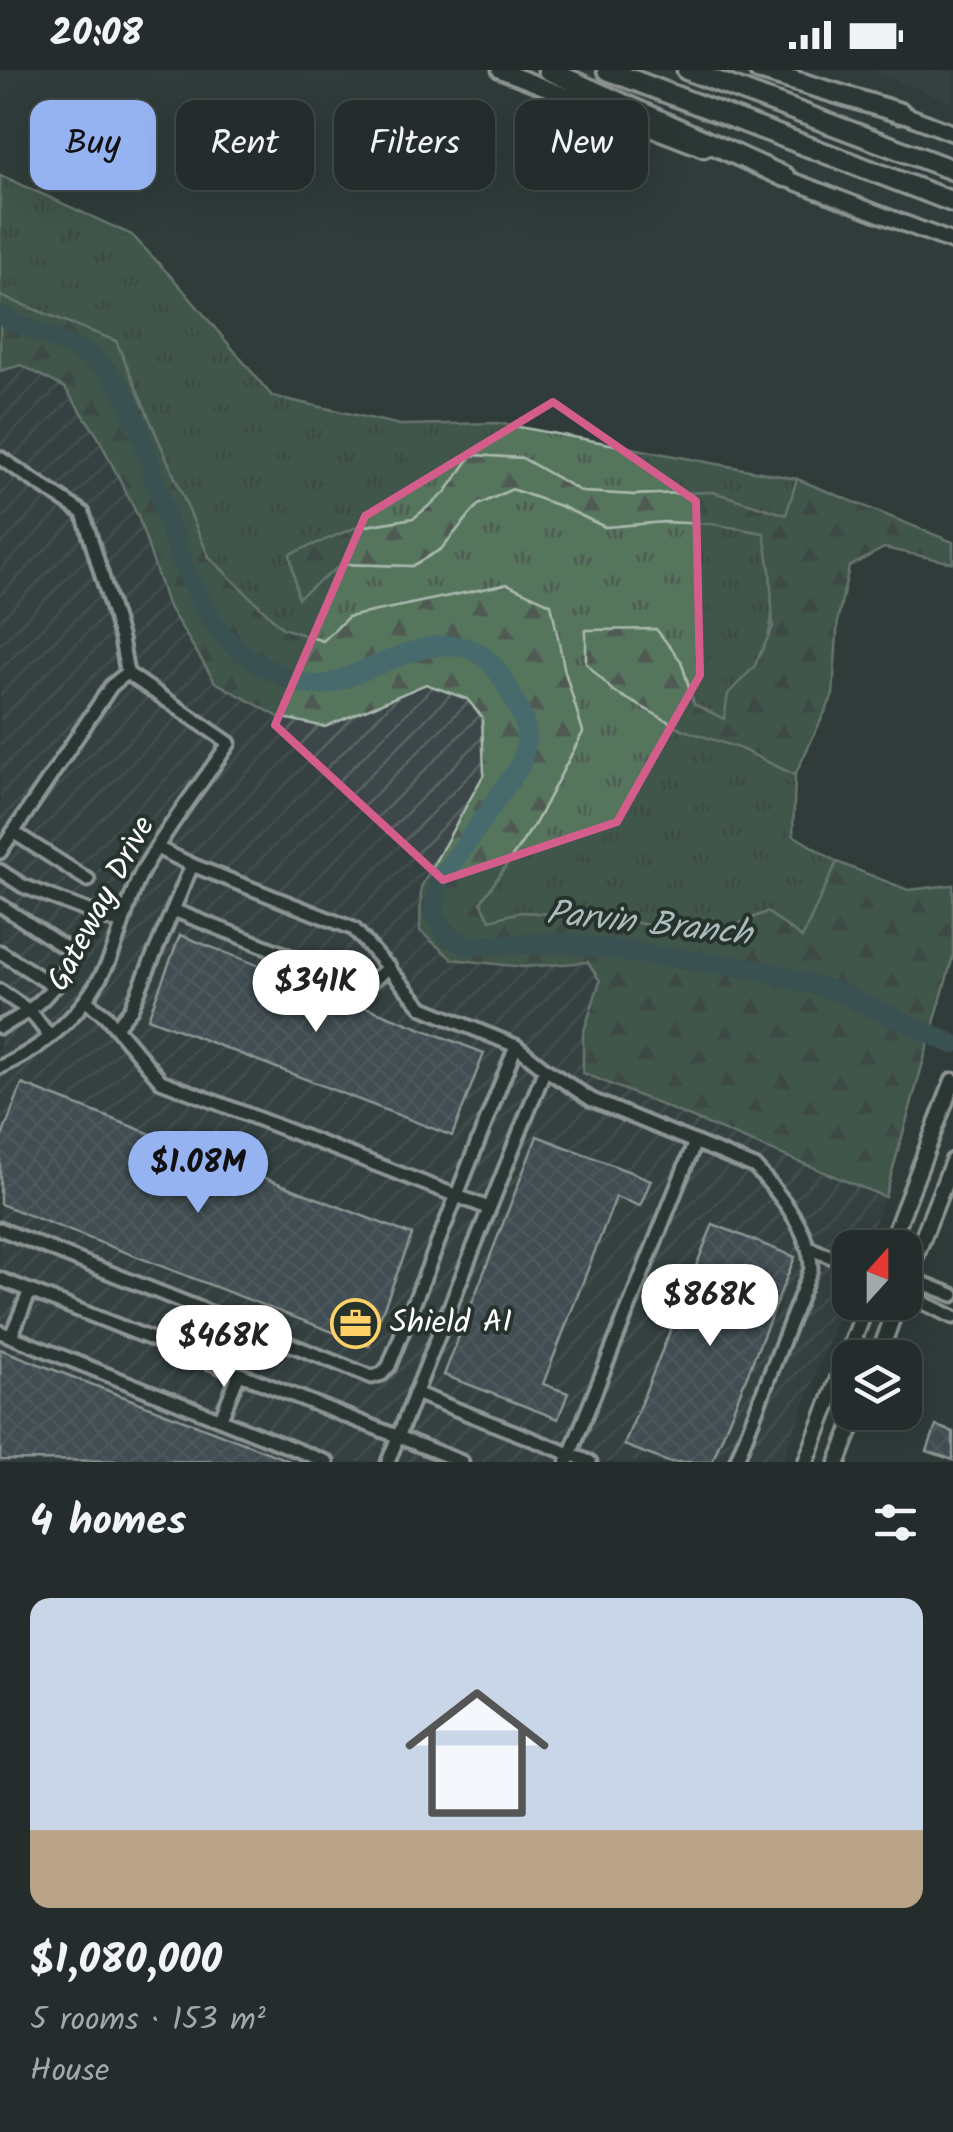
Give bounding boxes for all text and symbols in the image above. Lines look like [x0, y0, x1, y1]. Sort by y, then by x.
text: 20:08 [50, 5, 143, 65]
chip: Buy [30, 100, 156, 190]
chip: Rent [176, 100, 314, 190]
chip: Filters [334, 100, 495, 190]
chip: New [515, 100, 648, 190]
street label: Gateway Drive [34, 807, 170, 1001]
water label: Parvin Branch [544, 886, 758, 964]
pin: $341K [246, 950, 386, 1035]
text: $341K [275, 957, 357, 1008]
pin: $1.08M [117, 1131, 279, 1216]
text: $1.08M [150, 1138, 246, 1189]
north arrow [832, 1230, 922, 1320]
map controls [832, 1230, 922, 1430]
pin: $868K [640, 1264, 780, 1349]
text: $868K [663, 1271, 757, 1322]
office icon: Shield AI [329, 1297, 381, 1349]
place label: Shield AI [390, 1298, 512, 1349]
pin: $468K [154, 1305, 294, 1390]
text: $468K [178, 1312, 270, 1363]
button: layers [832, 1340, 922, 1430]
text: 4 homes [30, 1489, 186, 1556]
icon: filters [868, 1495, 923, 1550]
icon: home [387, 1663, 567, 1843]
text: $1,080,000 [30, 1928, 222, 1995]
text: 5 rooms · 153 m² [30, 1995, 266, 2046]
text: House [30, 2046, 109, 2097]

